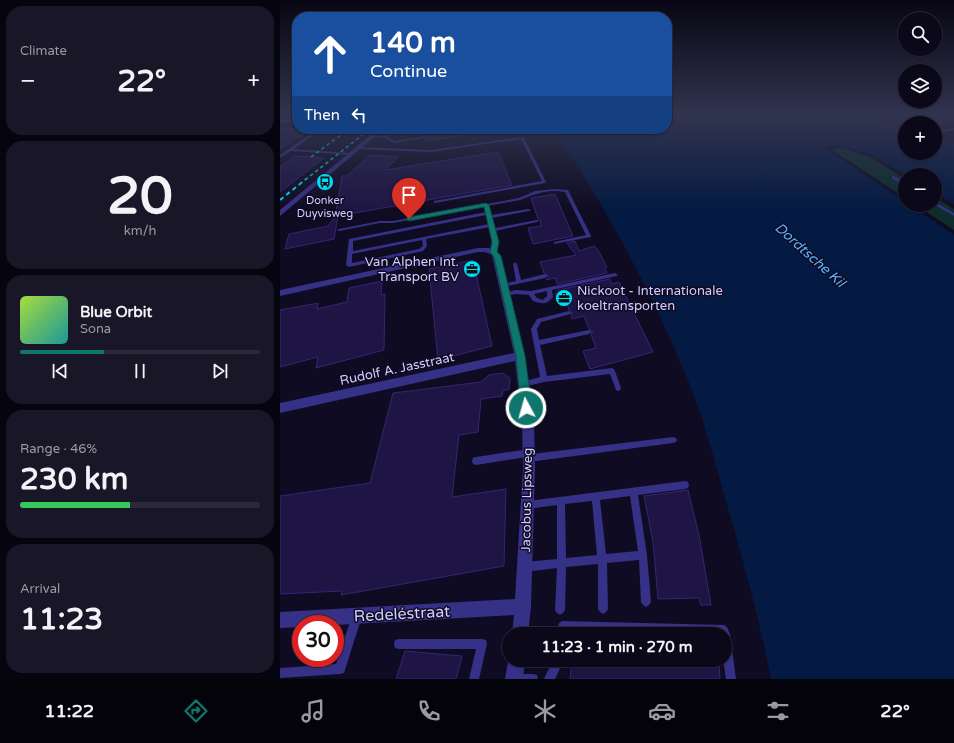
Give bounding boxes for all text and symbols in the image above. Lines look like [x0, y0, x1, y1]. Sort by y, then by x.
map controls [898, 12, 942, 212]
button: search [898, 12, 942, 56]
text: 140 m [370, 26, 456, 60]
icon: ahead [304, 28, 356, 80]
text: Climate [20, 43, 67, 59]
text: Continue [370, 60, 447, 82]
text: 22° [117, 63, 166, 100]
button: layers [898, 64, 942, 108]
text: − [20, 68, 36, 94]
text: + [248, 68, 260, 94]
icon: left [348, 104, 370, 126]
text: Then [304, 106, 340, 124]
button: + [898, 116, 942, 160]
text: 20 [107, 165, 173, 228]
button: − [898, 168, 942, 212]
bus stop icon: Donker Duyvisweg [315, 172, 335, 192]
pin [392, 178, 426, 219]
icon: arrive [398, 184, 420, 206]
place label: Donker Duyvisweg [297, 194, 353, 220]
water label: Dordtsche Kil [771, 219, 850, 292]
text: km/h [124, 223, 156, 239]
place label: Van Alphen Int. Transport BV [365, 254, 459, 285]
office icon: Van Alphen Int. Transport BV [462, 259, 482, 279]
place label: Nickoot - Internationale koeltransporten [577, 283, 723, 314]
office icon: Nickoot - Internationale koeltransporten [554, 288, 574, 308]
text: Blue Orbit [80, 303, 152, 321]
text: Sona [80, 321, 111, 337]
street label: Rudolf A. Jasstraat [338, 349, 456, 389]
icon: previous [49, 360, 71, 382]
icon: pause [129, 360, 151, 382]
icon: next [209, 360, 231, 382]
position arrow [505, 387, 547, 429]
text: Range · 46% [20, 441, 97, 457]
street label: Jacobus Lipsweg [518, 447, 536, 553]
text: 230 km [20, 461, 128, 498]
text: Arrival [20, 581, 60, 597]
text: 11:23 [20, 601, 103, 638]
street label: Redeléstraat [353, 601, 451, 627]
speed limit sign: 30 [292, 615, 344, 667]
text: 11:23 · 1 min · 270 m [542, 638, 692, 656]
icon: directions [182, 697, 210, 725]
icon: music [299, 697, 327, 725]
icon: phone [415, 697, 443, 725]
icon: climate [531, 697, 559, 725]
icon: car [648, 697, 676, 725]
icon: filters [764, 697, 792, 725]
text: 11:22 [44, 700, 94, 722]
text: 22° [880, 700, 910, 722]

